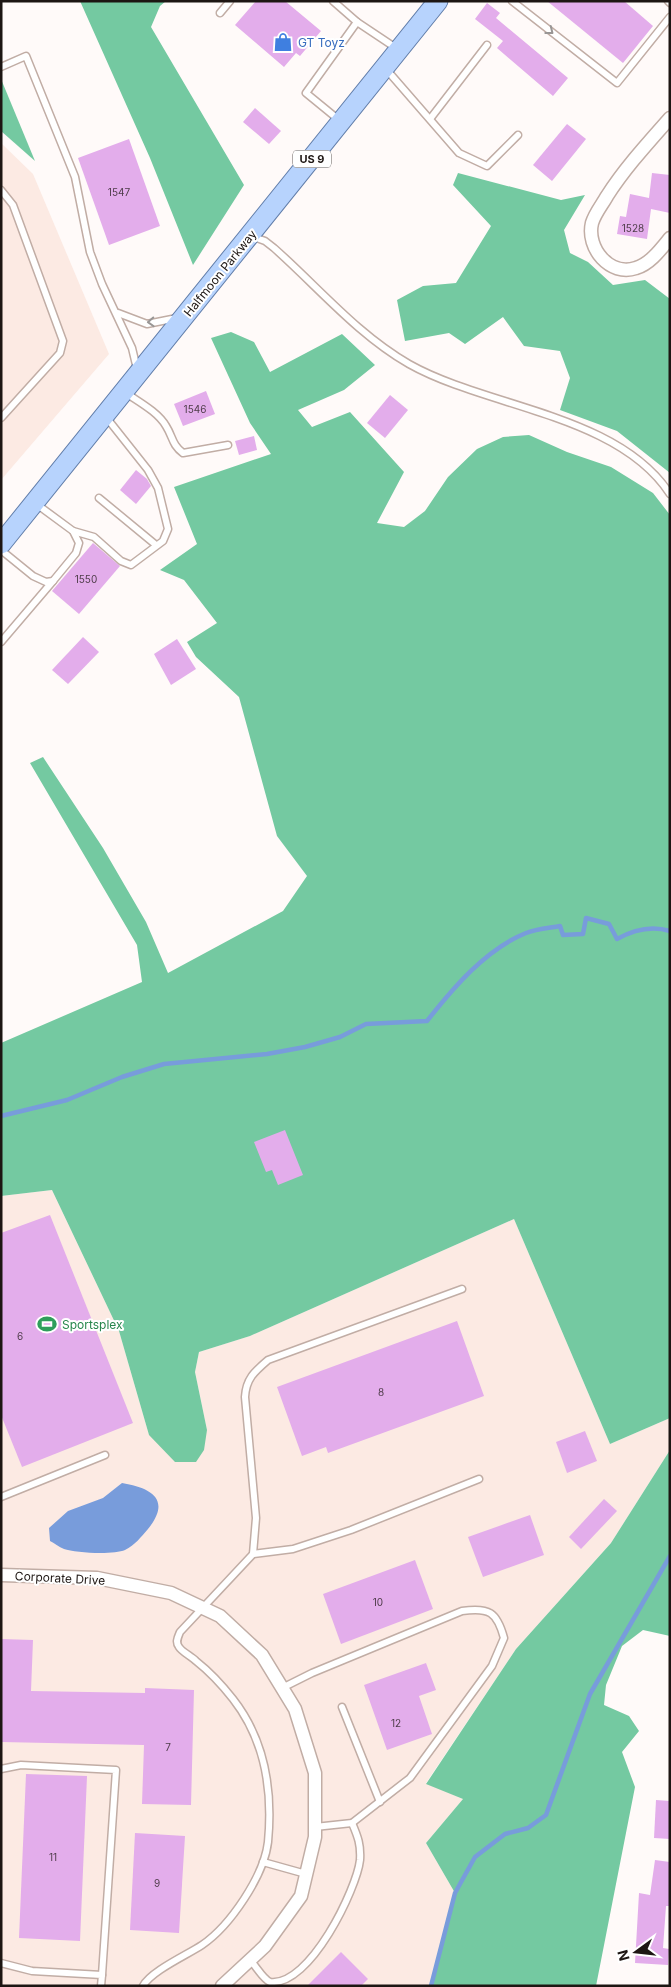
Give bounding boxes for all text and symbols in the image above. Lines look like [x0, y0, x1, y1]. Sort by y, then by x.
one-way arrow [544, 26, 553, 34]
shop icon: GT Toyz [272, 31, 294, 53]
place label: GT Toyz [298, 35, 345, 50]
road number: US 9 [293, 150, 331, 168]
house number: 1547 [108, 186, 130, 198]
house number: 1528 [622, 222, 644, 234]
street label: Halfmoon Parkway [180, 226, 260, 319]
one-way arrow [147, 316, 155, 327]
house number: 1546 [184, 403, 206, 415]
house number: 1550 [75, 573, 97, 585]
sports icon: Sportsplex [36, 1313, 58, 1335]
place label: Sportsplex [62, 1317, 123, 1332]
house number: 6 [17, 1330, 23, 1342]
house number: 8 [378, 1386, 384, 1398]
street label: Corporate Drive [14, 1568, 106, 1588]
house number: 10 [373, 1596, 383, 1608]
house number: 12 [391, 1717, 401, 1729]
house number: 7 [165, 1741, 171, 1753]
house number: 11 [49, 1851, 57, 1863]
house number: 9 [154, 1877, 160, 1889]
north arrow [611, 1927, 661, 1977]
text: N [613, 1948, 633, 1963]

